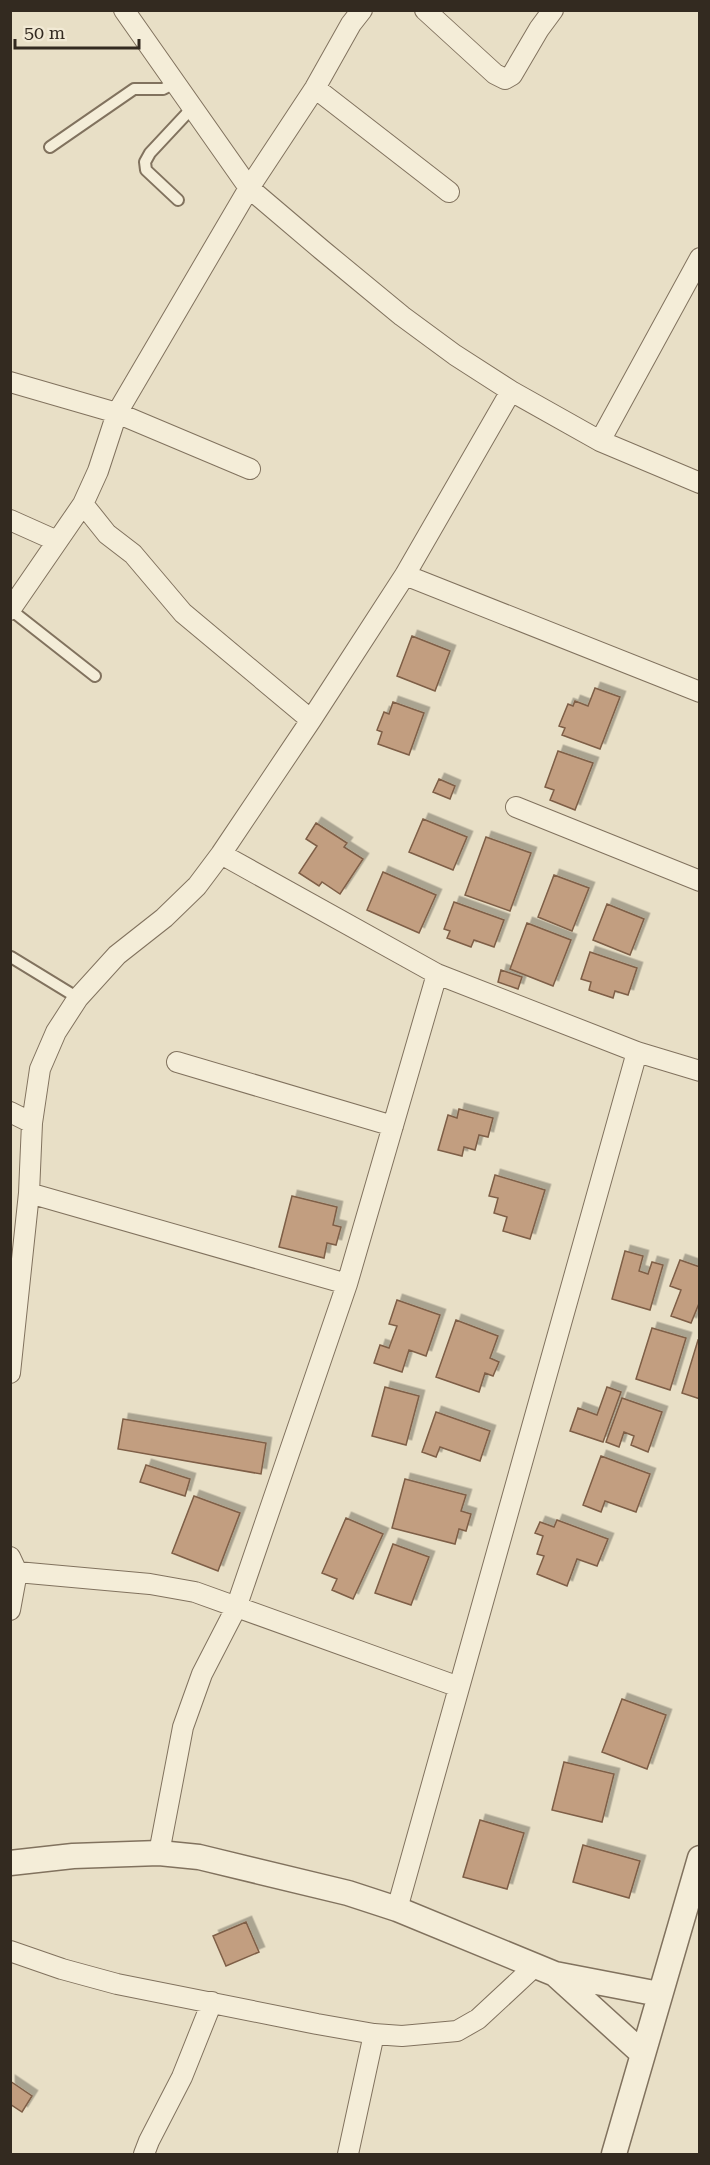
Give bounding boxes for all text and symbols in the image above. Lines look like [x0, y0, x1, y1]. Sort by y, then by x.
scale bar [15, 12, 140, 50]
text: 50 m [24, 22, 65, 43]

